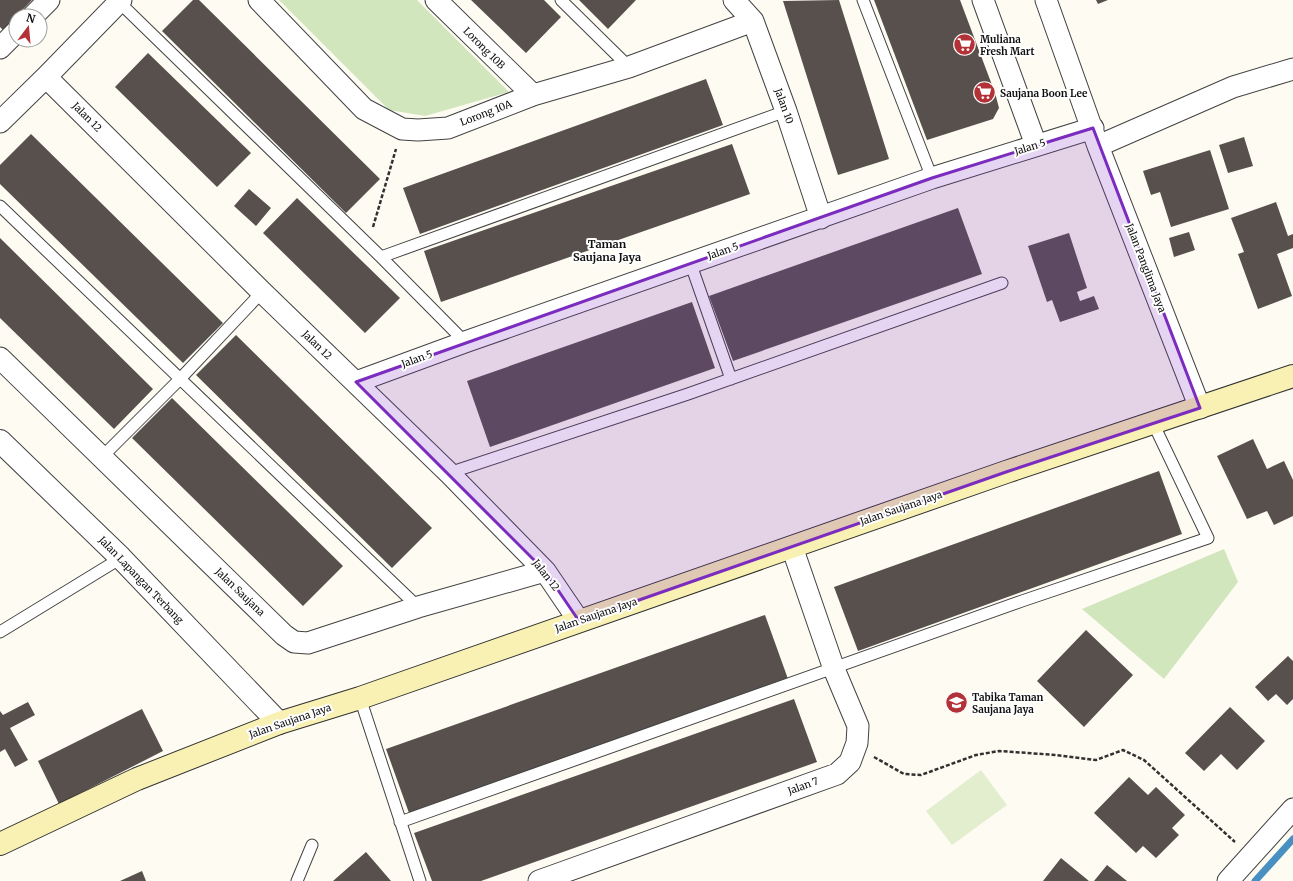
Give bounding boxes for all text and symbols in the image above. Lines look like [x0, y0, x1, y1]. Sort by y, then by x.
north arrow [8, 8, 48, 48]
text: N [25, 10, 37, 26]
street label: Lorong 10B [460, 24, 508, 72]
supermarket icon: Muliana Fresh Mart [952, 32, 978, 58]
place label: Muliana Fresh Mart [980, 33, 1034, 58]
supermarket icon: Saujana Boon Lee [971, 80, 997, 106]
street label: Jalan 10 [771, 86, 796, 126]
place label: Saujana Boon Lee [1000, 87, 1088, 100]
street label: Lorong 10A [458, 97, 515, 129]
street label: Jalan 12 [69, 99, 105, 135]
street label: Jalan 5 [1012, 136, 1047, 158]
street label: Jalan Panglima Jaya [1123, 221, 1169, 315]
district label: Taman Saujana Jaya [573, 237, 641, 264]
street label: Jalan 5 [705, 240, 740, 263]
street label: Jalan 12 [299, 327, 335, 362]
street label: Jalan 5 [399, 347, 434, 371]
street label: Jalan Saujana Jaya [857, 488, 944, 529]
street label: Jalan Lapangan Terbang [95, 533, 186, 627]
street label: Jalan 12 [529, 556, 562, 593]
street label: Jalan Saujana [212, 564, 268, 619]
street label: Jalan Saujana Jaya [552, 595, 639, 636]
school or university icon: Tabika Taman Saujana Jaya [943, 690, 969, 716]
place label: Tabika Taman Saujana Jaya [972, 691, 1044, 716]
street label: Jalan Saujana Jaya [246, 701, 333, 742]
street label: Jalan 7 [785, 774, 821, 798]

